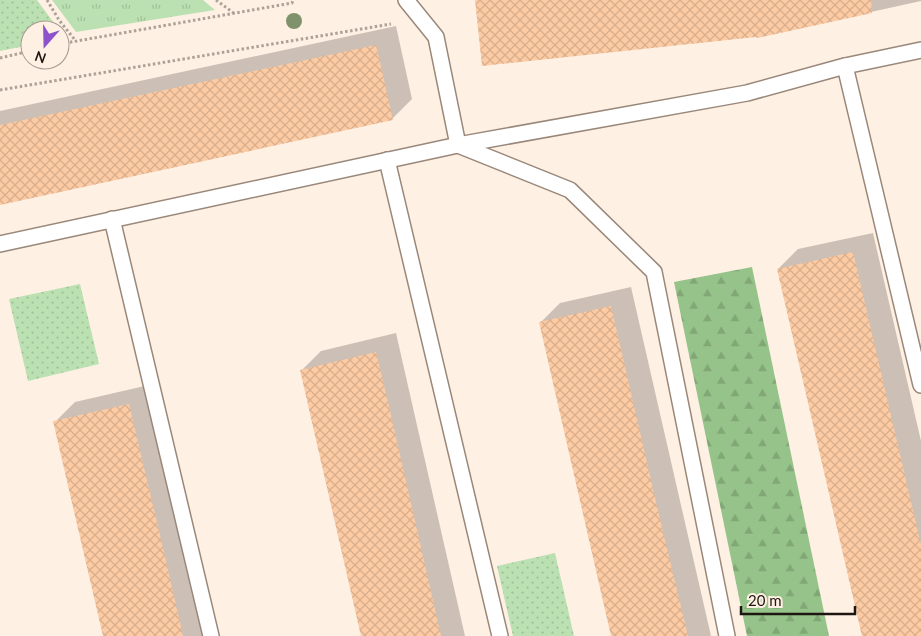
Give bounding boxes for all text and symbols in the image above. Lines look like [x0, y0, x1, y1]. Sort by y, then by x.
north arrow [20, 20, 70, 70]
text: N [32, 48, 48, 68]
scale bar [741, 584, 855, 616]
text: 20 m [748, 591, 782, 609]

